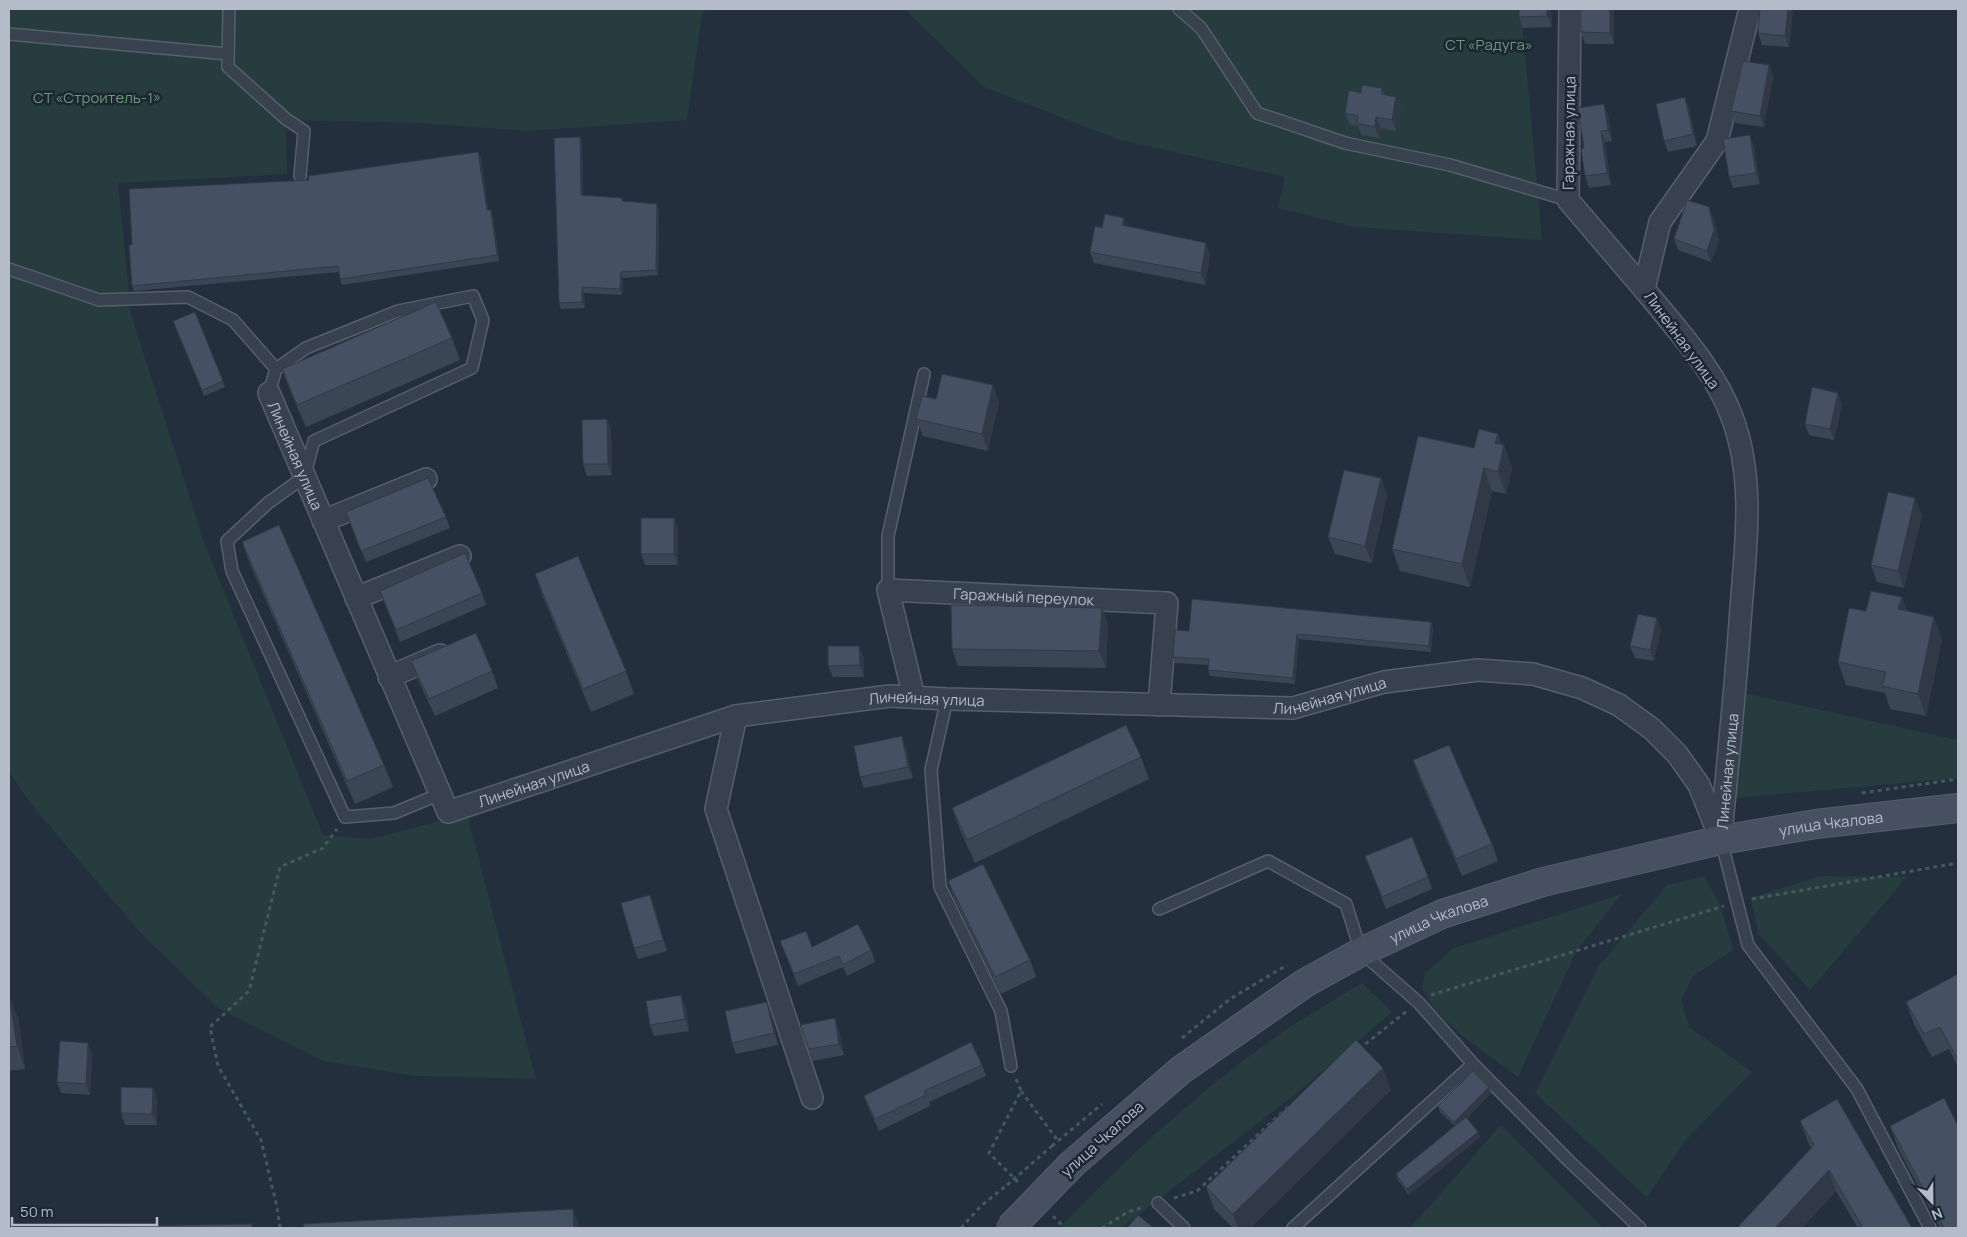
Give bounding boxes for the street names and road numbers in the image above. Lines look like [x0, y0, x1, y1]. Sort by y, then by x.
street label: Гаражная улица [1558, 76, 1580, 190]
street label: Линейная улица [1639, 287, 1725, 393]
street label: Линейная улица [263, 398, 328, 513]
street label: Гаражный переулок [953, 583, 1095, 610]
street label: Линейная улица [1273, 671, 1389, 718]
street label: Линейная улица [867, 685, 985, 710]
street label: Линейная улица [1711, 712, 1743, 830]
street label: Линейная улица [475, 755, 592, 812]
street label: улица Чкалова [1777, 806, 1884, 841]
street label: улица Чкалова [1386, 890, 1490, 948]
street label: улица Чкалова [1056, 1096, 1148, 1182]

